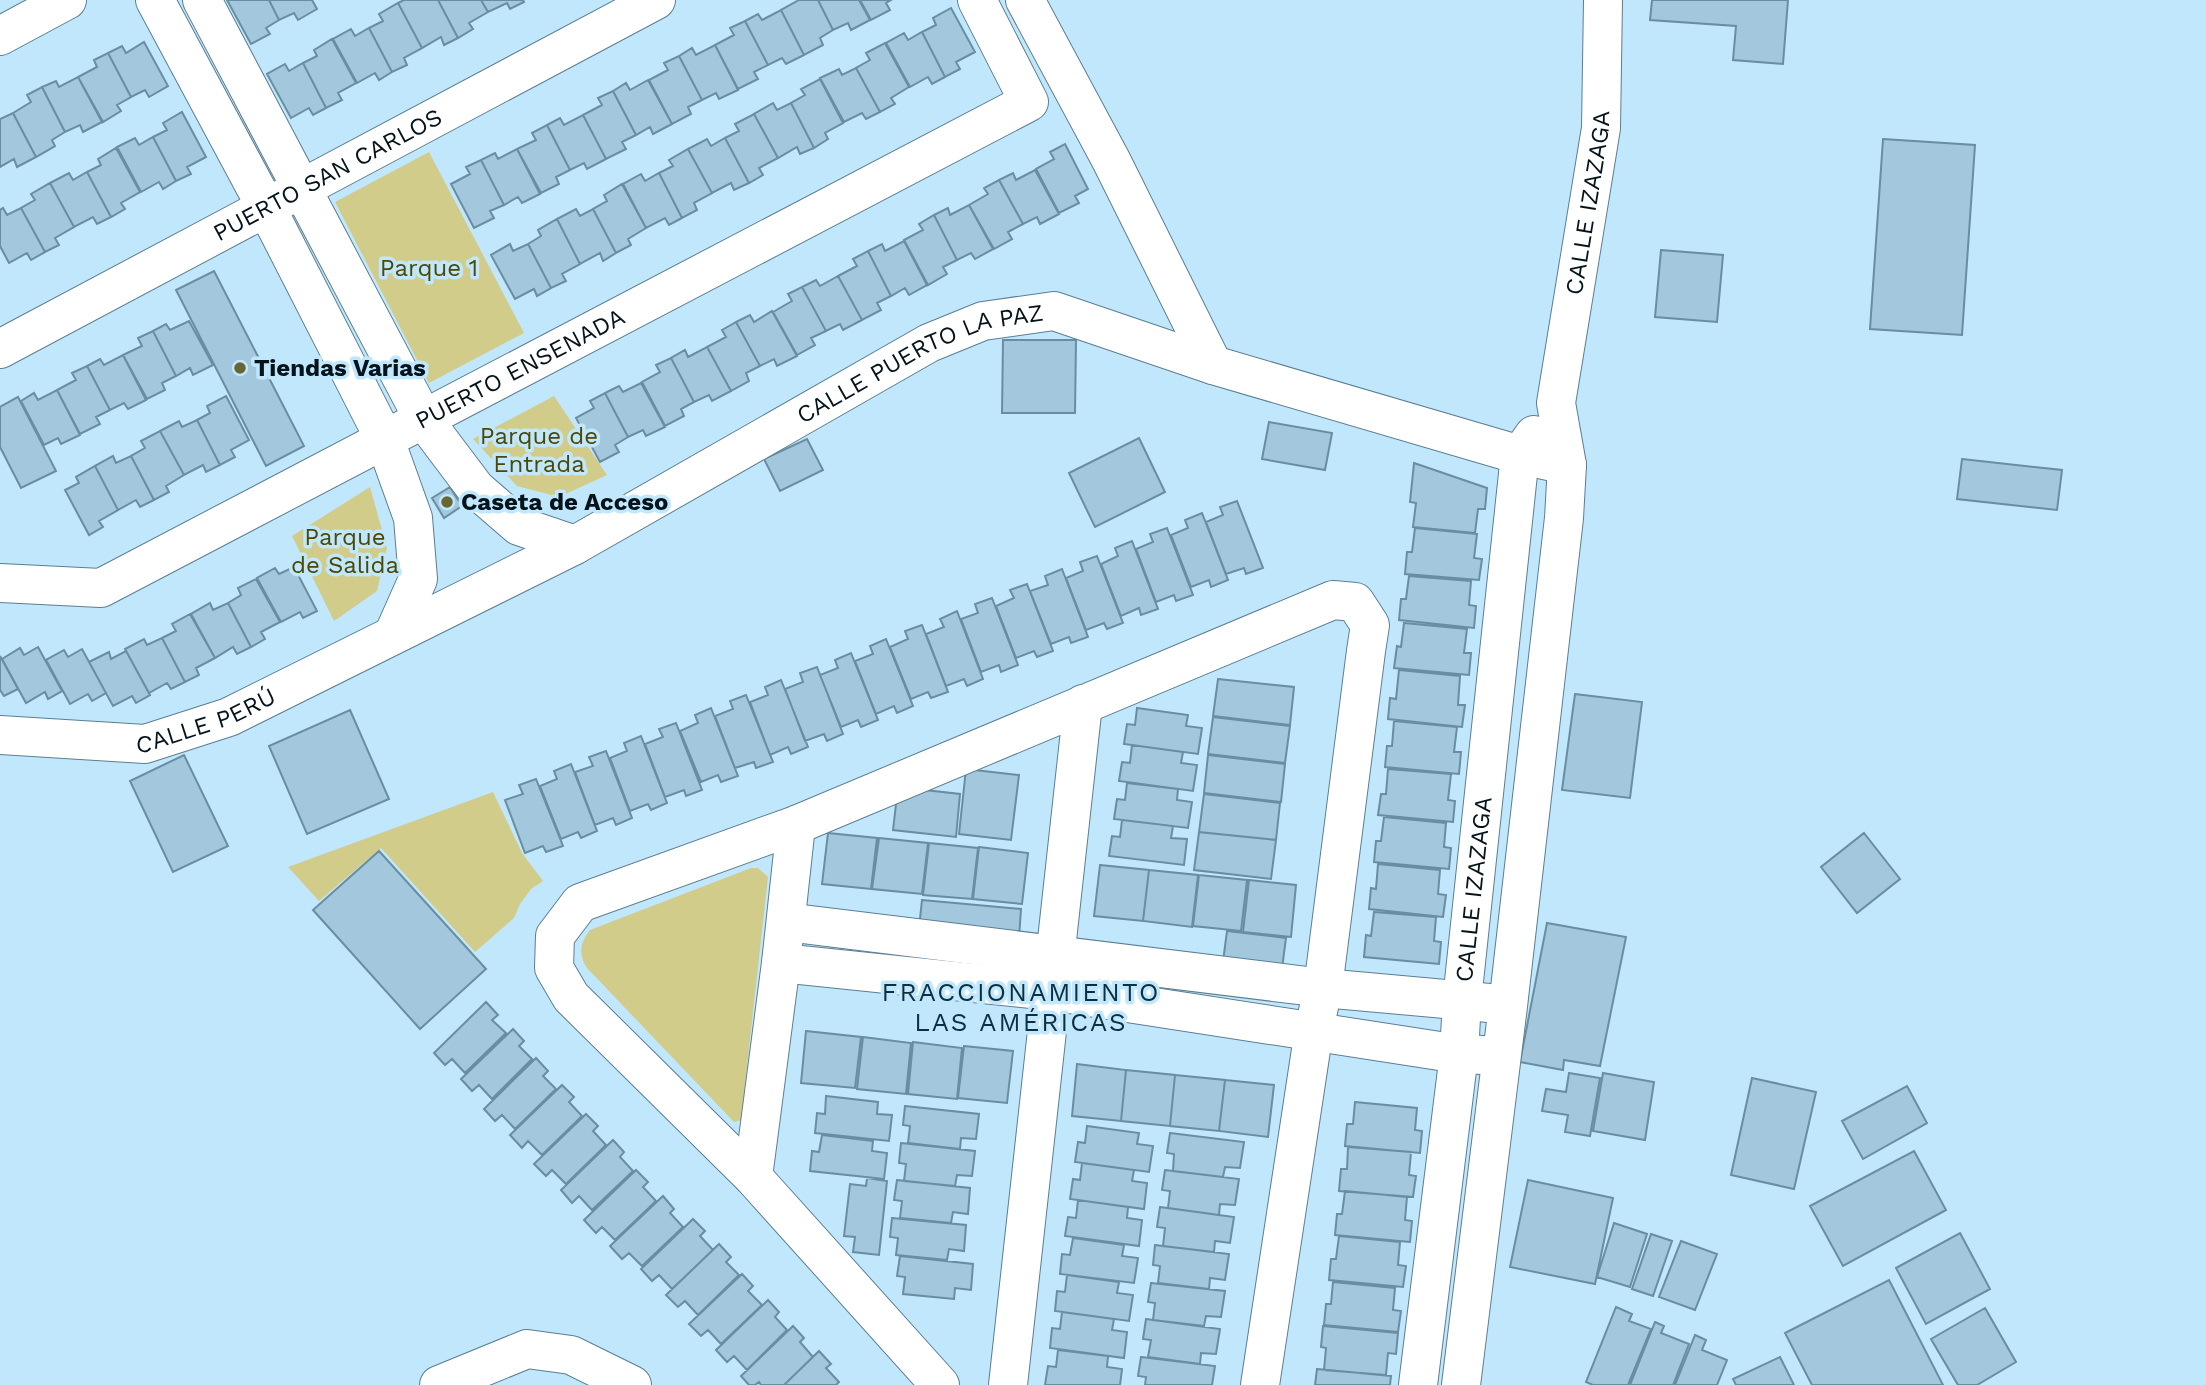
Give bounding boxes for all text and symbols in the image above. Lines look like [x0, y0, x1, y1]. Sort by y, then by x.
street label: PUERTO SAN CARLOS [208, 103, 447, 247]
street label: CALLE IZAZAGA [1560, 110, 1615, 297]
park label: Parque 1 [380, 254, 478, 282]
street label: CALLE PUERTO LA PAZ [792, 299, 1045, 429]
street label: PUERTO ENSENADA [411, 302, 629, 435]
place label: Tiendas Varias [254, 354, 426, 382]
marker: Tiendas Varias [232, 360, 248, 376]
park label: Parque de Entrada [480, 422, 598, 478]
place label: Caseta de Acceso [461, 488, 668, 516]
marker: Caseta de Acceso [439, 494, 455, 510]
park label: Parque de Salida [291, 523, 399, 579]
street label: CALLE PERÚ [135, 682, 280, 758]
street label: CALLE IZAZAGA [1450, 795, 1498, 983]
district label: FRACCIONAMIENTO LAS AMÉRICAS [882, 977, 1160, 1037]

